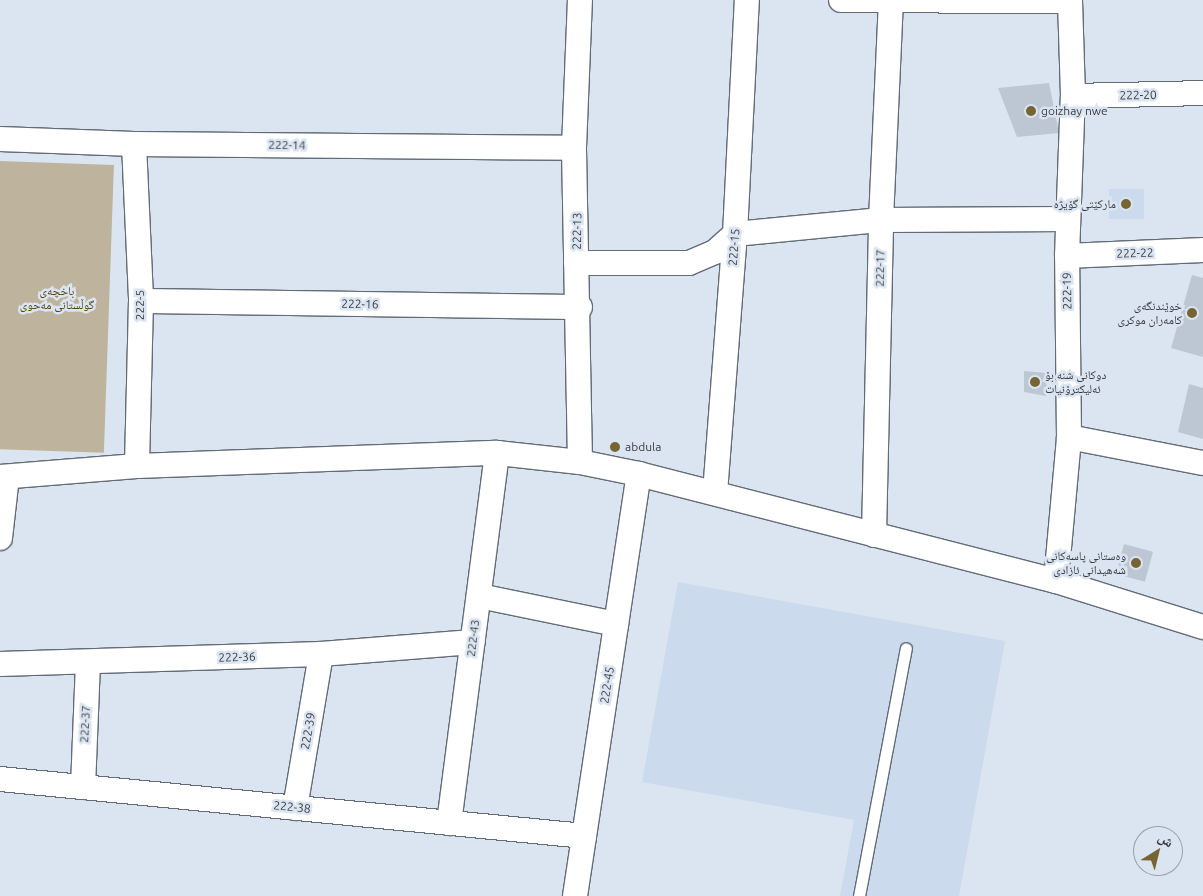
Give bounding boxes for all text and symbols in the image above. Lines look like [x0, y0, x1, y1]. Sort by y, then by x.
street label: 222-20 [1119, 87, 1157, 103]
place label: goizhay nwe [1041, 104, 1108, 118]
marker: goizhay nwe [1025, 105, 1037, 117]
street label: 222-14 [268, 137, 306, 153]
place label: مارکێتی گۆیژە [1054, 197, 1116, 211]
marker: مارکێتی گۆیژە [1120, 198, 1132, 210]
street label: 222-13 [569, 212, 585, 250]
street label: 222-15 [726, 228, 742, 266]
street label: 222-22 [1116, 245, 1154, 261]
street label: 222-17 [872, 249, 888, 287]
street label: 222-19 [1059, 272, 1075, 310]
park label: باخچەی گوڵستانی مەحوی [20, 284, 94, 312]
street label: 222-5 [133, 290, 147, 320]
street label: 222-16 [341, 296, 379, 312]
place label: خوێندنگەی کامەران موکری [1117, 299, 1182, 327]
marker: خوێندنگەی کامەران موکری [1186, 307, 1198, 319]
place label: دوکانی شنە بۆ ئەلیکترۆنیات [1045, 368, 1106, 396]
marker: دوکانی شنە بۆ ئەلیکترۆنیات [1029, 376, 1041, 388]
place label: abdula [625, 440, 661, 454]
marker: abdula [609, 441, 621, 453]
place label: وەستانی پاسەکانی شەهیدانی ئازادی [1046, 549, 1126, 577]
marker: وەستانی پاسەکانی شەهیدانی ئازادی [1130, 557, 1142, 569]
street label: 222-43 [464, 619, 482, 657]
street label: 222-36 [218, 649, 256, 665]
street label: 222-45 [597, 665, 617, 705]
street label: 222-37 [77, 705, 93, 743]
street label: 222-39 [298, 711, 318, 751]
street label: 222-38 [273, 798, 311, 816]
north arrow [1133, 826, 1183, 876]
text: ش [1156, 829, 1177, 851]

